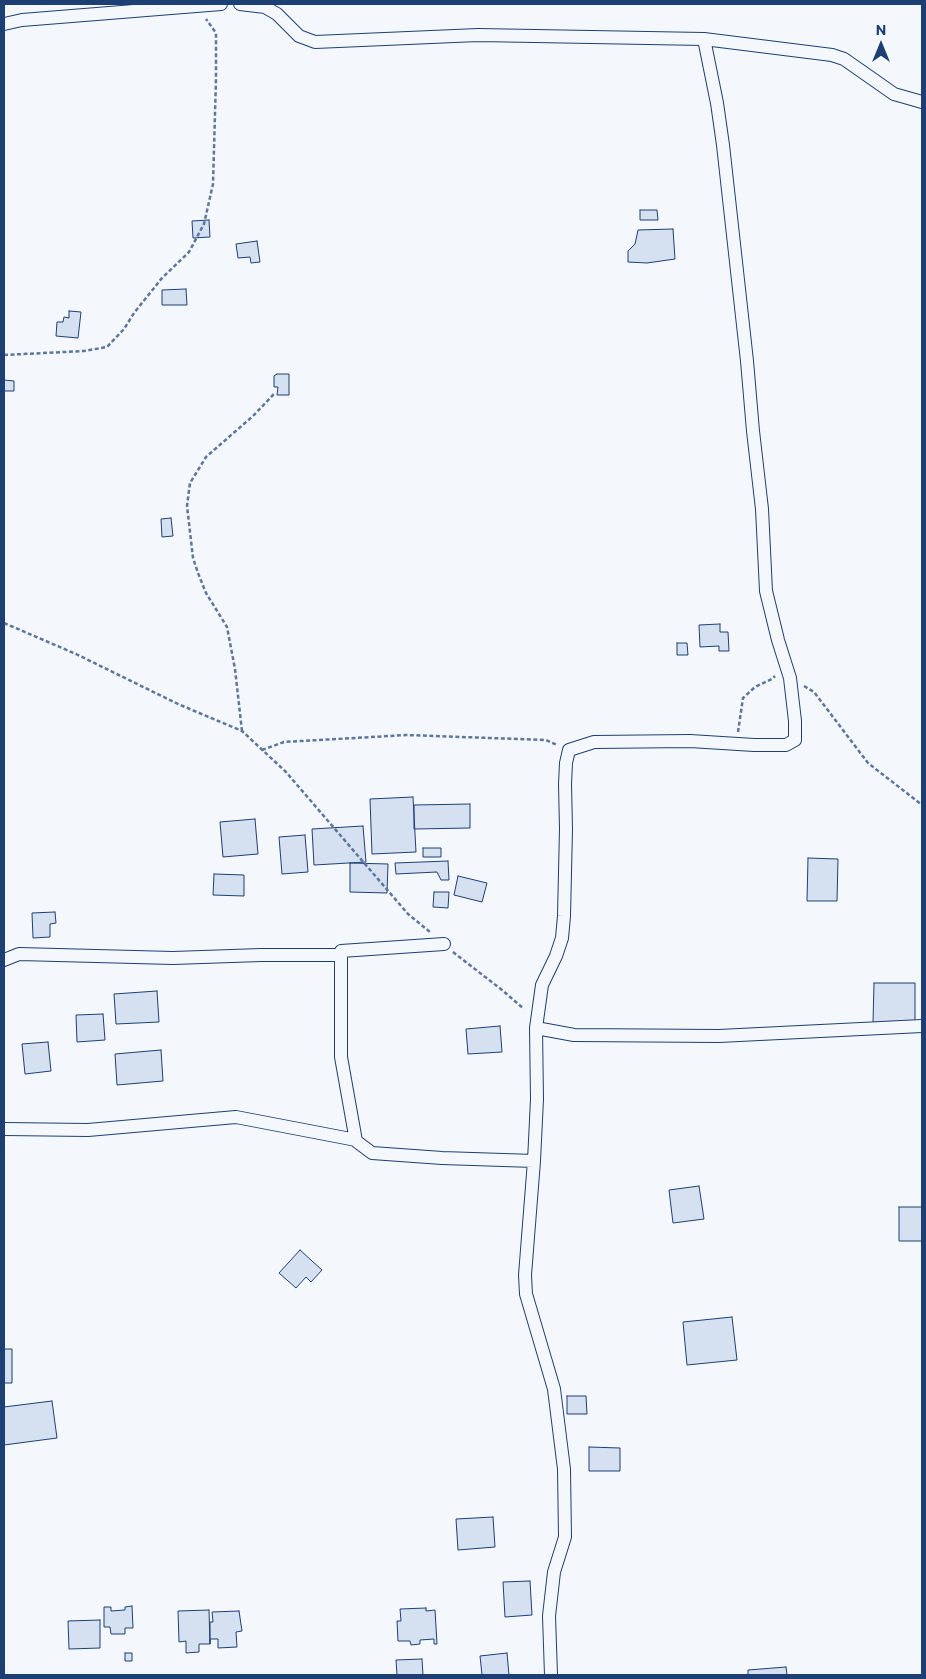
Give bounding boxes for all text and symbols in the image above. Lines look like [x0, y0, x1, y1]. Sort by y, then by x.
north arrow [856, 20, 906, 70]
text: N [876, 21, 886, 38]

